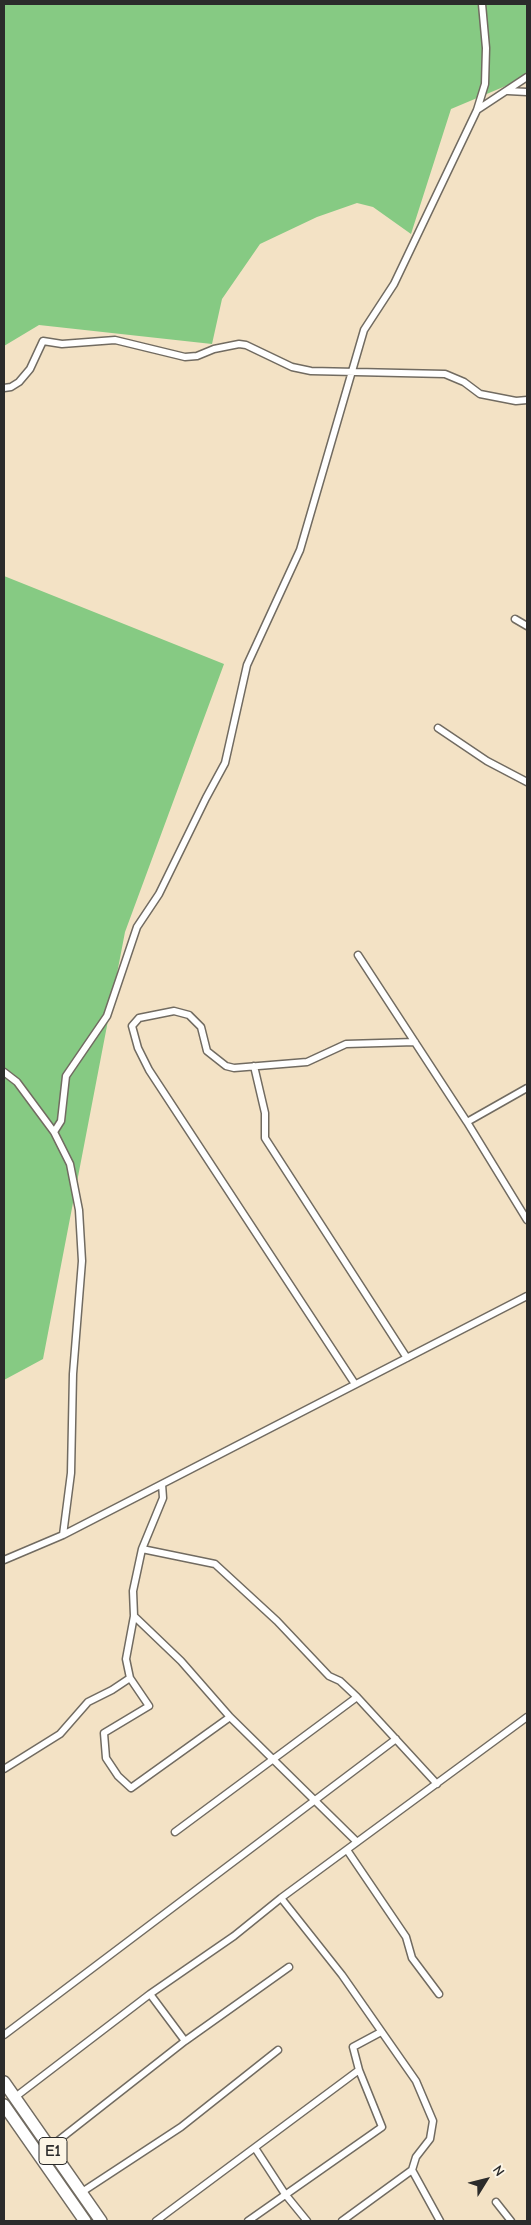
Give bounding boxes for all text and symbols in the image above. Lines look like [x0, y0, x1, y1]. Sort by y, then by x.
road number: E1 [39, 2138, 67, 2164]
north arrow [461, 2155, 511, 2205]
text: N [489, 2162, 508, 2180]

